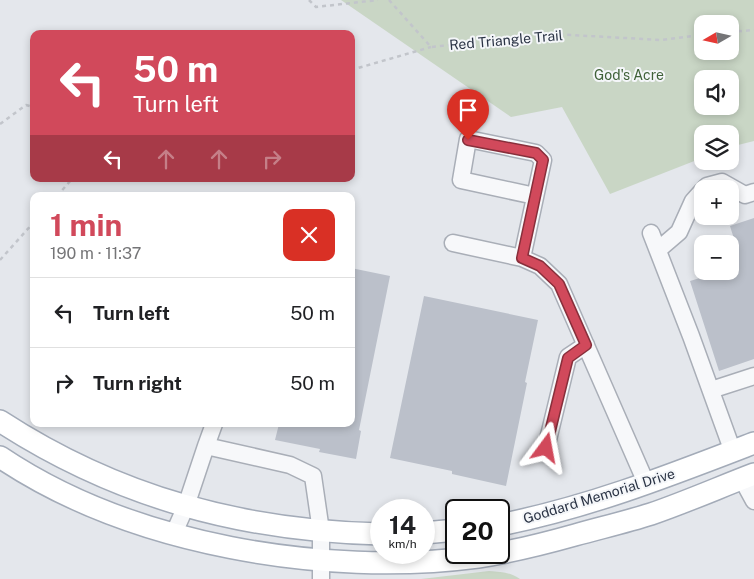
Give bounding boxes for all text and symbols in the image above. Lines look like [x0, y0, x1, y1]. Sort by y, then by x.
north arrow [694, 15, 739, 60]
map controls [694, 15, 739, 280]
street label: Red Triangle Trail [449, 27, 563, 53]
text: 50 m [133, 49, 218, 90]
icon: left [50, 50, 115, 115]
park label: God's Acre [594, 67, 664, 83]
button: sound [694, 70, 739, 115]
pin [447, 89, 489, 140]
text: Turn left [133, 91, 219, 117]
icon: arrive [454, 96, 482, 124]
button: layers [694, 125, 739, 170]
icon: left [99, 145, 127, 173]
icon: ahead [152, 145, 180, 173]
icon: ahead [205, 145, 233, 173]
icon: right [258, 145, 286, 173]
button: + [694, 180, 739, 225]
text: 1 min [50, 207, 122, 243]
button: close [283, 209, 335, 261]
button: − [694, 235, 739, 280]
text: 190 m · 11:37 [50, 244, 141, 263]
icon: left [50, 299, 78, 327]
text: Turn left [93, 302, 170, 324]
text: 50 m [290, 302, 335, 324]
icon: right [50, 369, 78, 397]
text: Turn right [93, 372, 182, 394]
text: 50 m [290, 372, 335, 394]
position arrow [519, 421, 571, 473]
street label: Goddard Memorial Drive [521, 465, 677, 527]
speed limit sign: 20 [445, 499, 510, 564]
text: 14 [389, 510, 416, 540]
text: km/h [388, 537, 417, 551]

